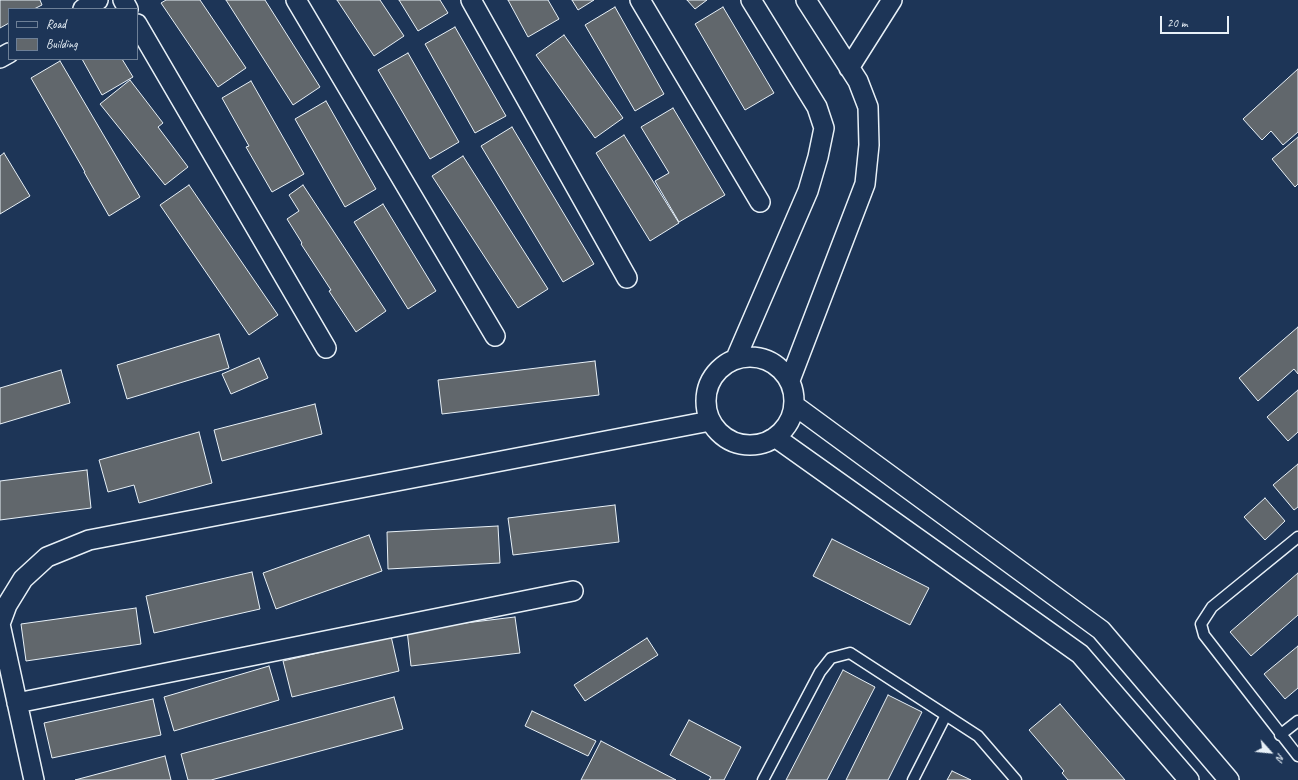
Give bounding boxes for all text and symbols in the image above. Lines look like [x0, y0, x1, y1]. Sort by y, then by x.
legend [8, 8, 138, 60]
scale bar [1162, 8, 1231, 34]
text: 20 m [1167, 15, 1187, 31]
text: Road [46, 16, 66, 32]
text: Building [46, 36, 78, 52]
north arrow [1250, 732, 1290, 772]
text: N [1273, 751, 1288, 764]

